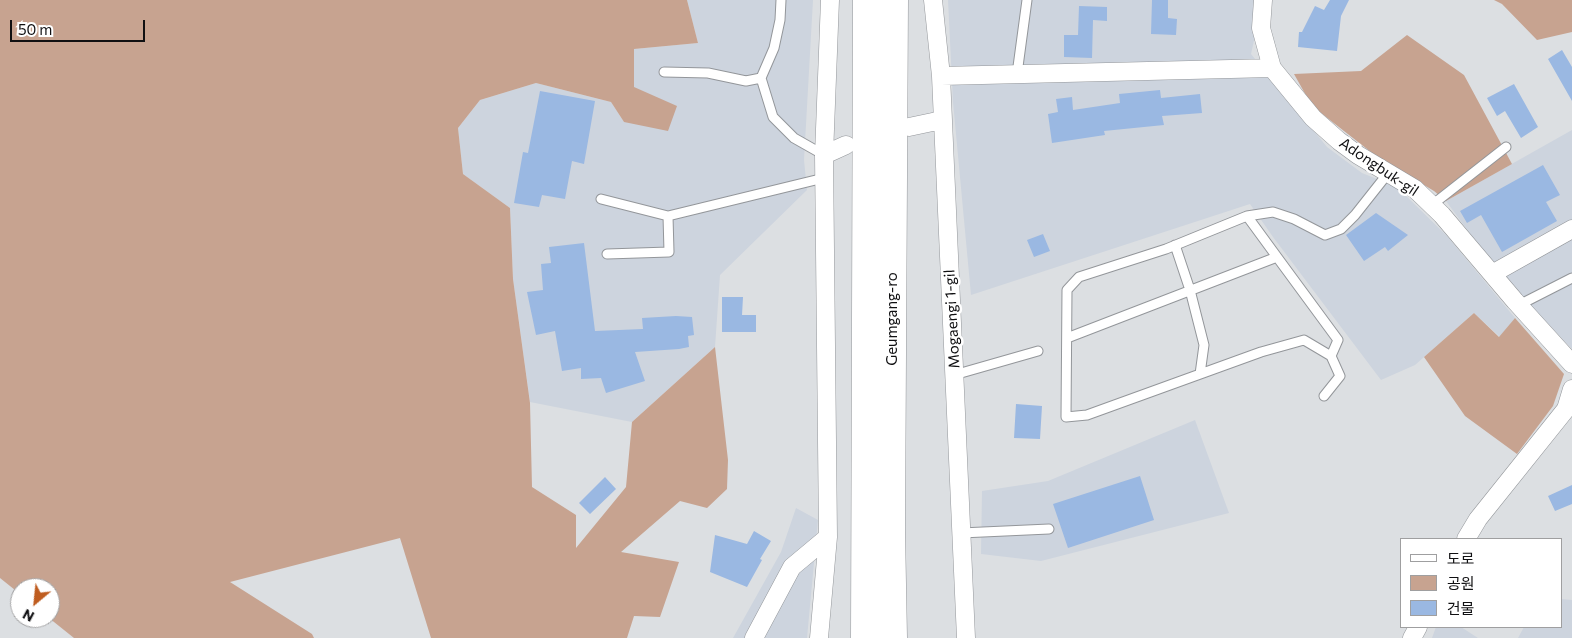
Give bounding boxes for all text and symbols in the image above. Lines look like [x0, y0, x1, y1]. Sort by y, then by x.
scale bar [12, 10, 148, 42]
text: 50 m [18, 20, 52, 38]
street label: Adongbuk-gil [1336, 134, 1422, 200]
street label: Mogaengi 1-gil [940, 269, 964, 369]
street label: Geumgang-ro [883, 272, 901, 366]
legend [1400, 538, 1562, 628]
text: 도로 [1447, 549, 1475, 567]
text: 공원 [1447, 574, 1475, 592]
north arrow [10, 578, 60, 628]
text: 건물 [1447, 599, 1475, 617]
text: N [20, 606, 37, 626]

